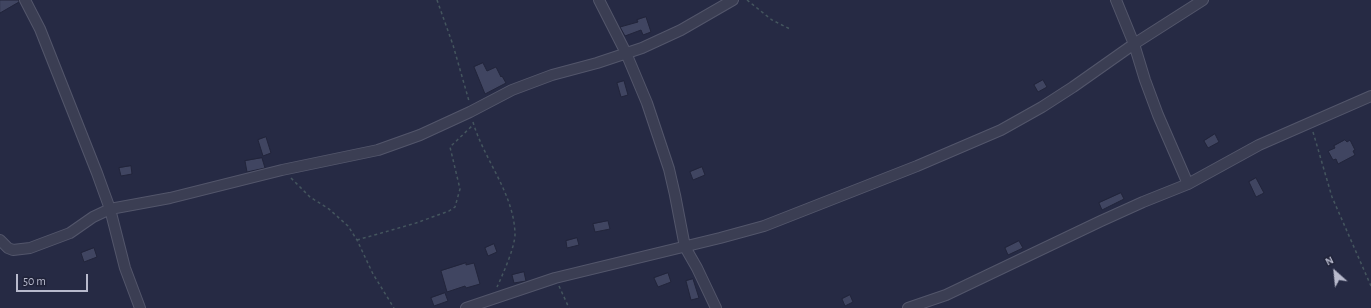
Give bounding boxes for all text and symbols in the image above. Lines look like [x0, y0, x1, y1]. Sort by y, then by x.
north arrow [1315, 252, 1355, 292]
text: N [1323, 254, 1335, 268]
scale bar [18, 266, 90, 292]
text: 50 m [23, 275, 46, 287]

